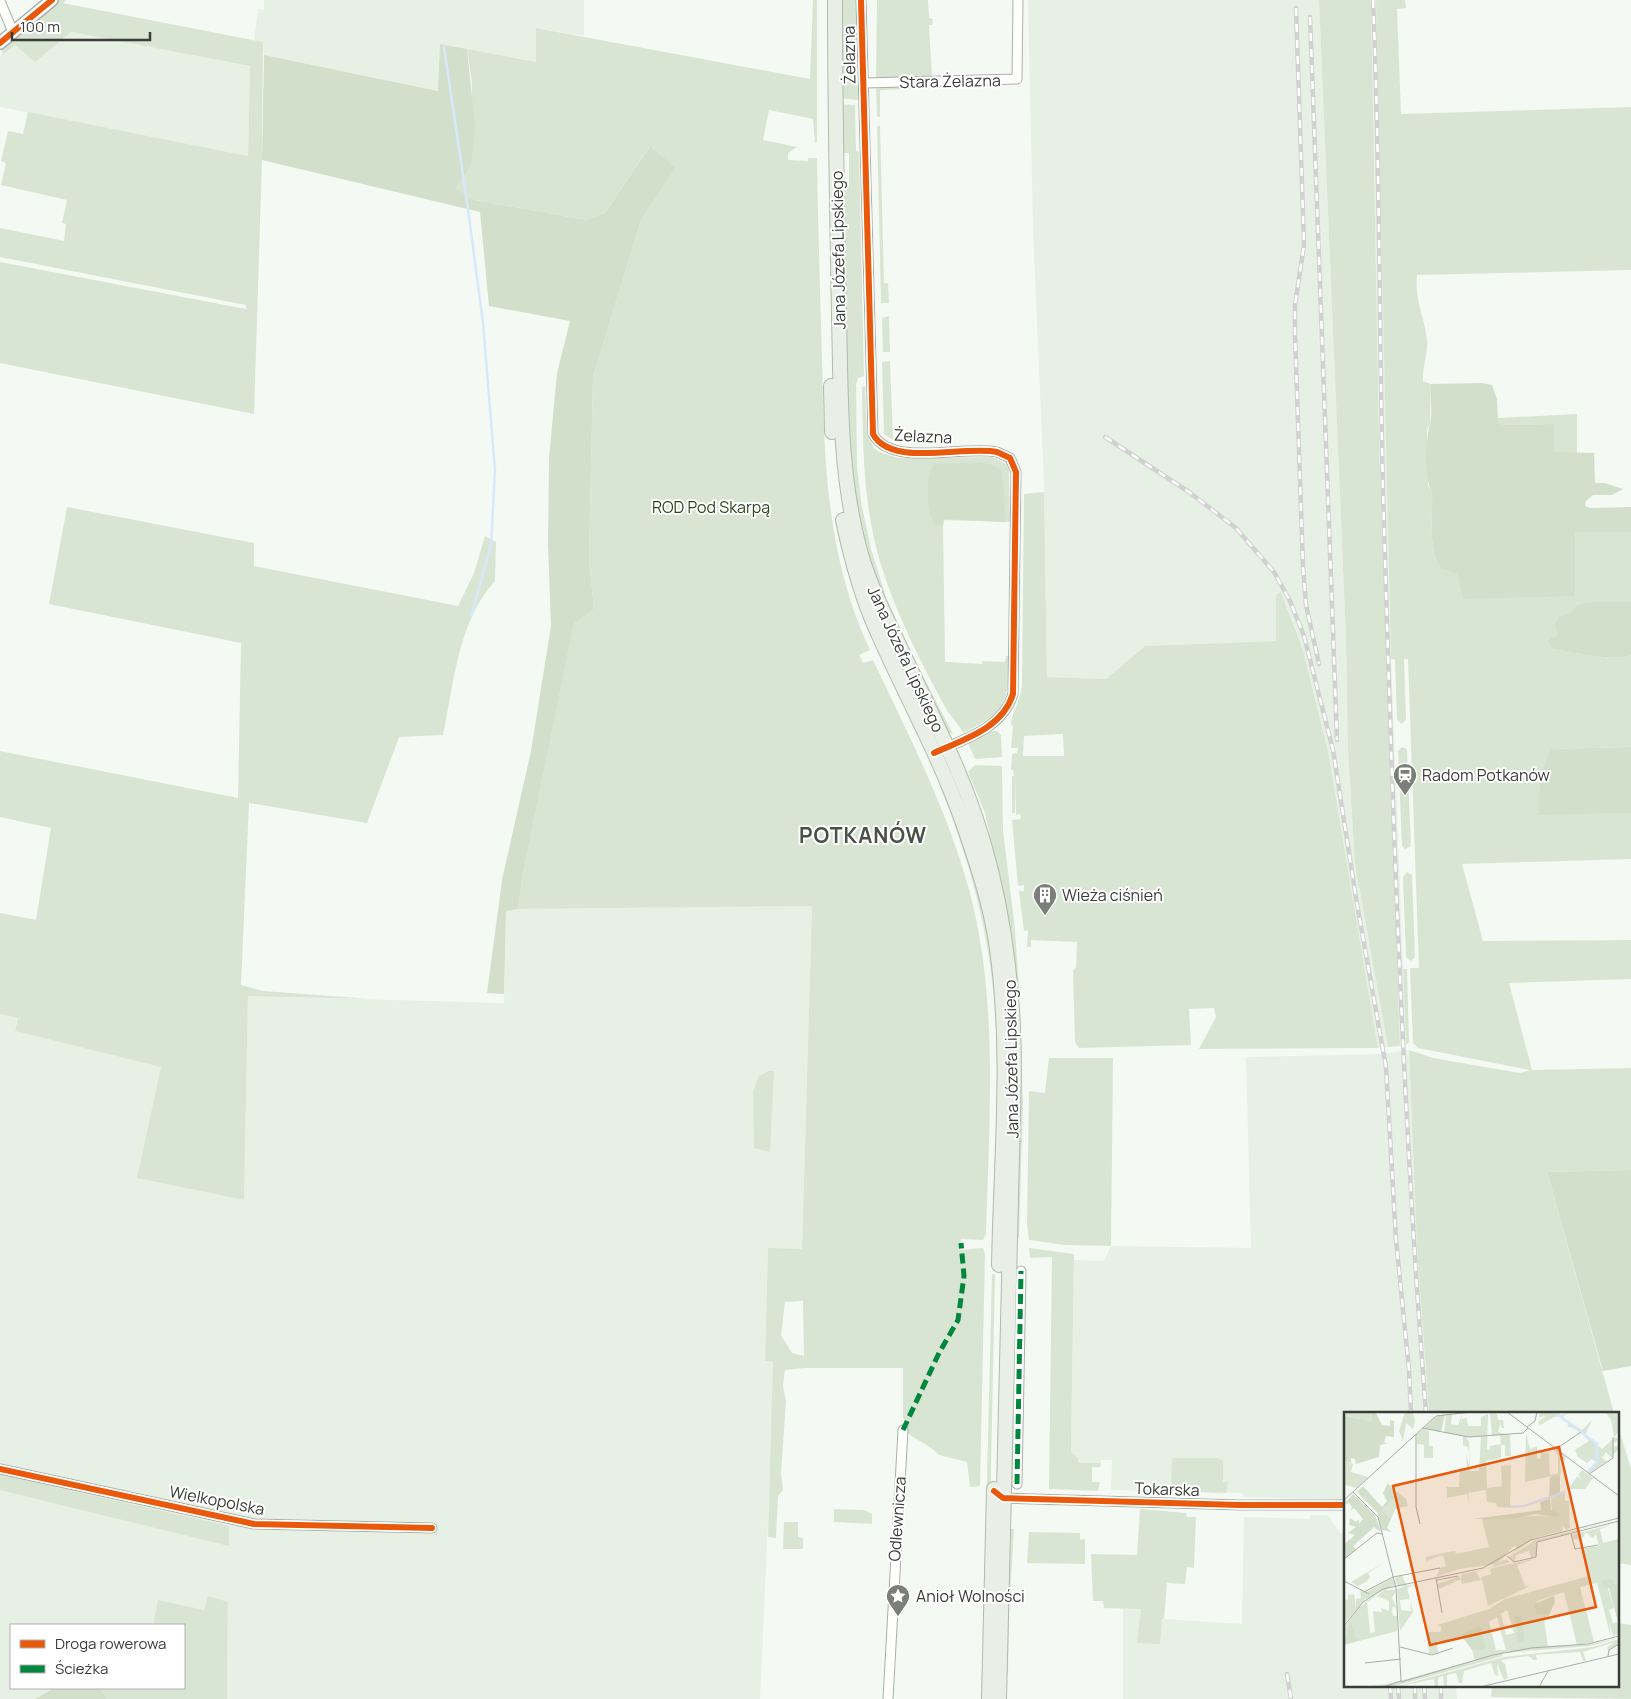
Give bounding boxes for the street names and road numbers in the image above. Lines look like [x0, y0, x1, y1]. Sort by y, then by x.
street label: Żelazna [837, 25, 861, 85]
street label: Stara Żelazna [899, 69, 1001, 93]
street label: Jana Józefa Lipskiego [826, 170, 850, 330]
street label: Żelazna [893, 423, 953, 449]
street label: Jana Józefa Lipskiego [862, 582, 950, 736]
street label: Jana Józefa Lipskiego [999, 979, 1023, 1139]
street label: Odlewnicza [883, 1476, 911, 1562]
street label: Tokarska [1134, 1477, 1200, 1501]
street label: Wielkopolska [167, 1480, 267, 1520]

